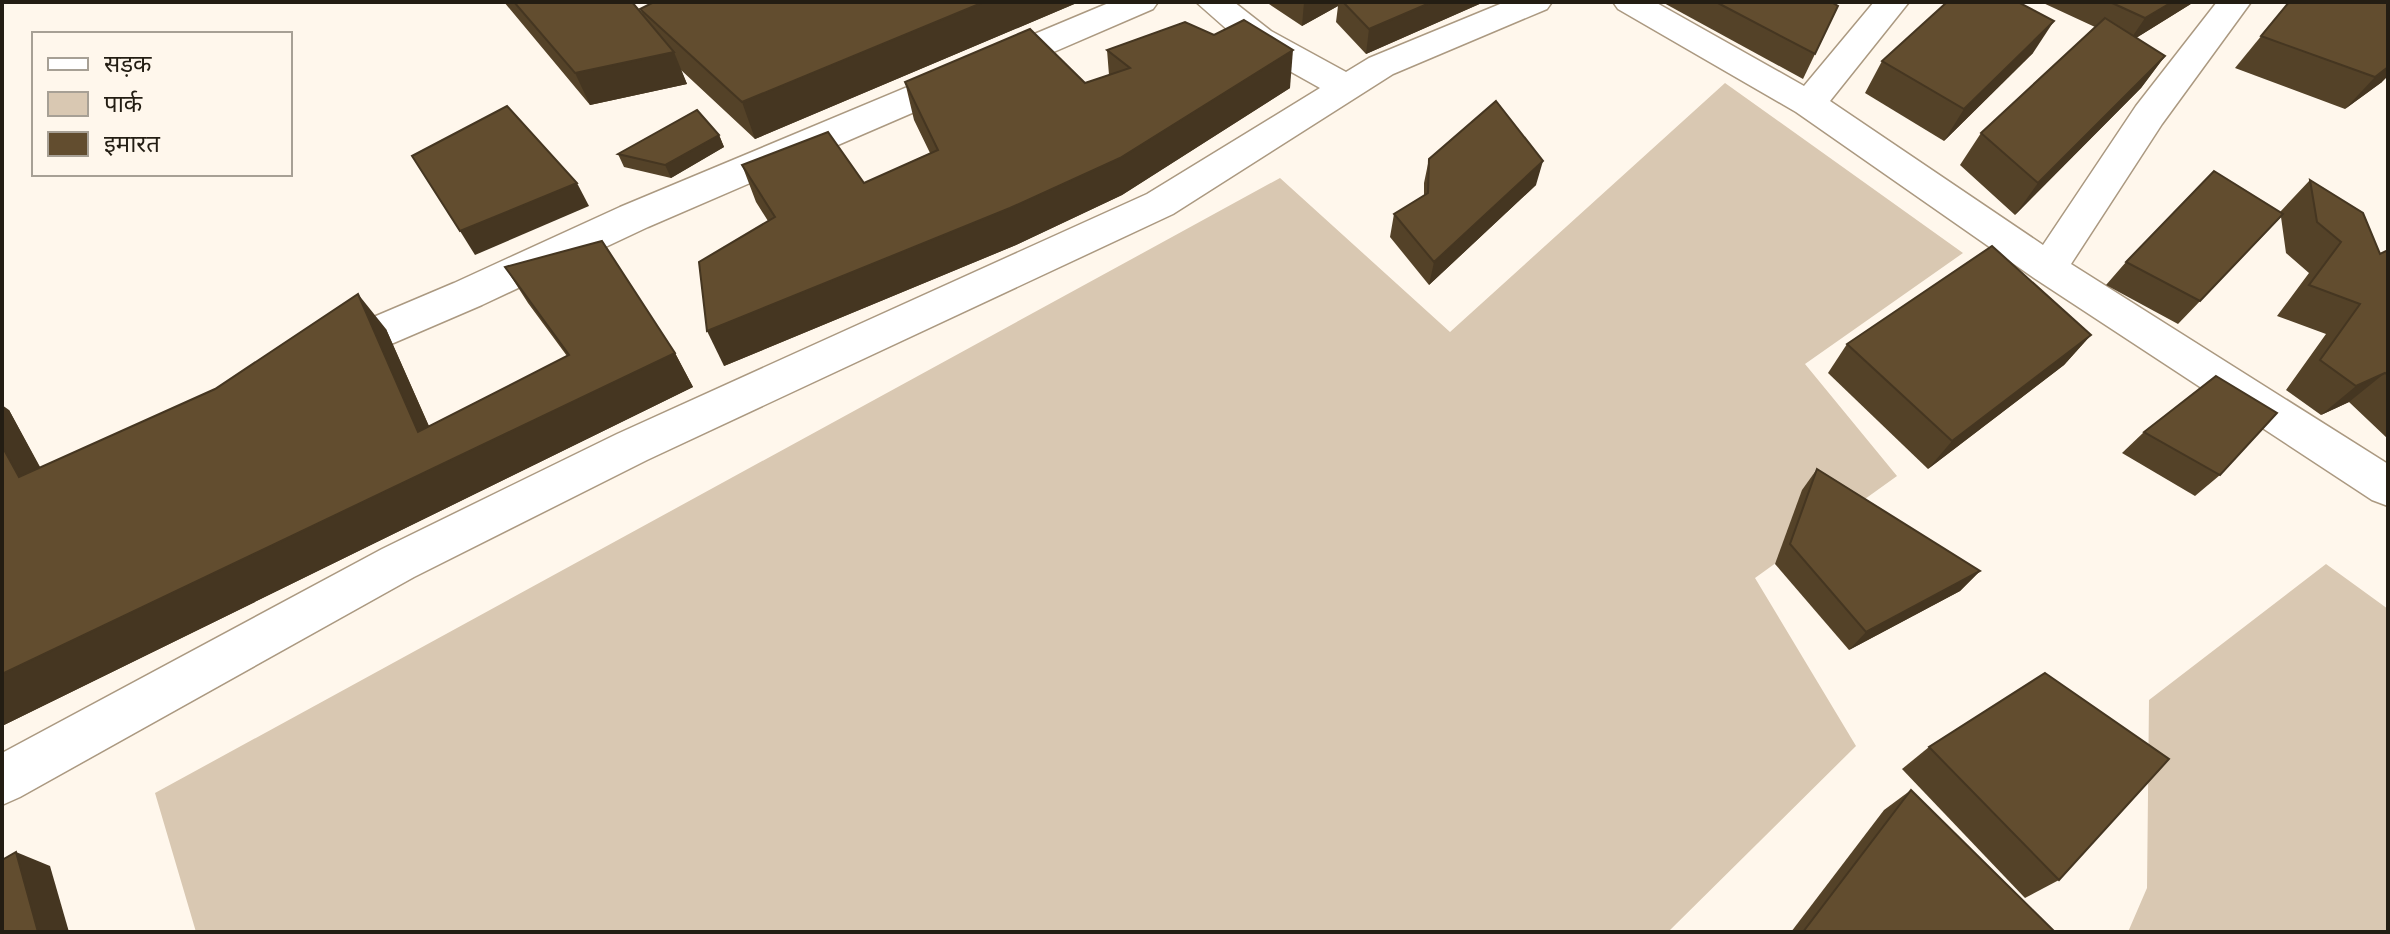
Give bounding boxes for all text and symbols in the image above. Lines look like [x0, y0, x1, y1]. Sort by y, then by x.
legend [32, 32, 292, 176]
text: सड़क [104, 47, 152, 79]
text: पार्क [104, 87, 143, 119]
text: इमारत [104, 127, 161, 159]

